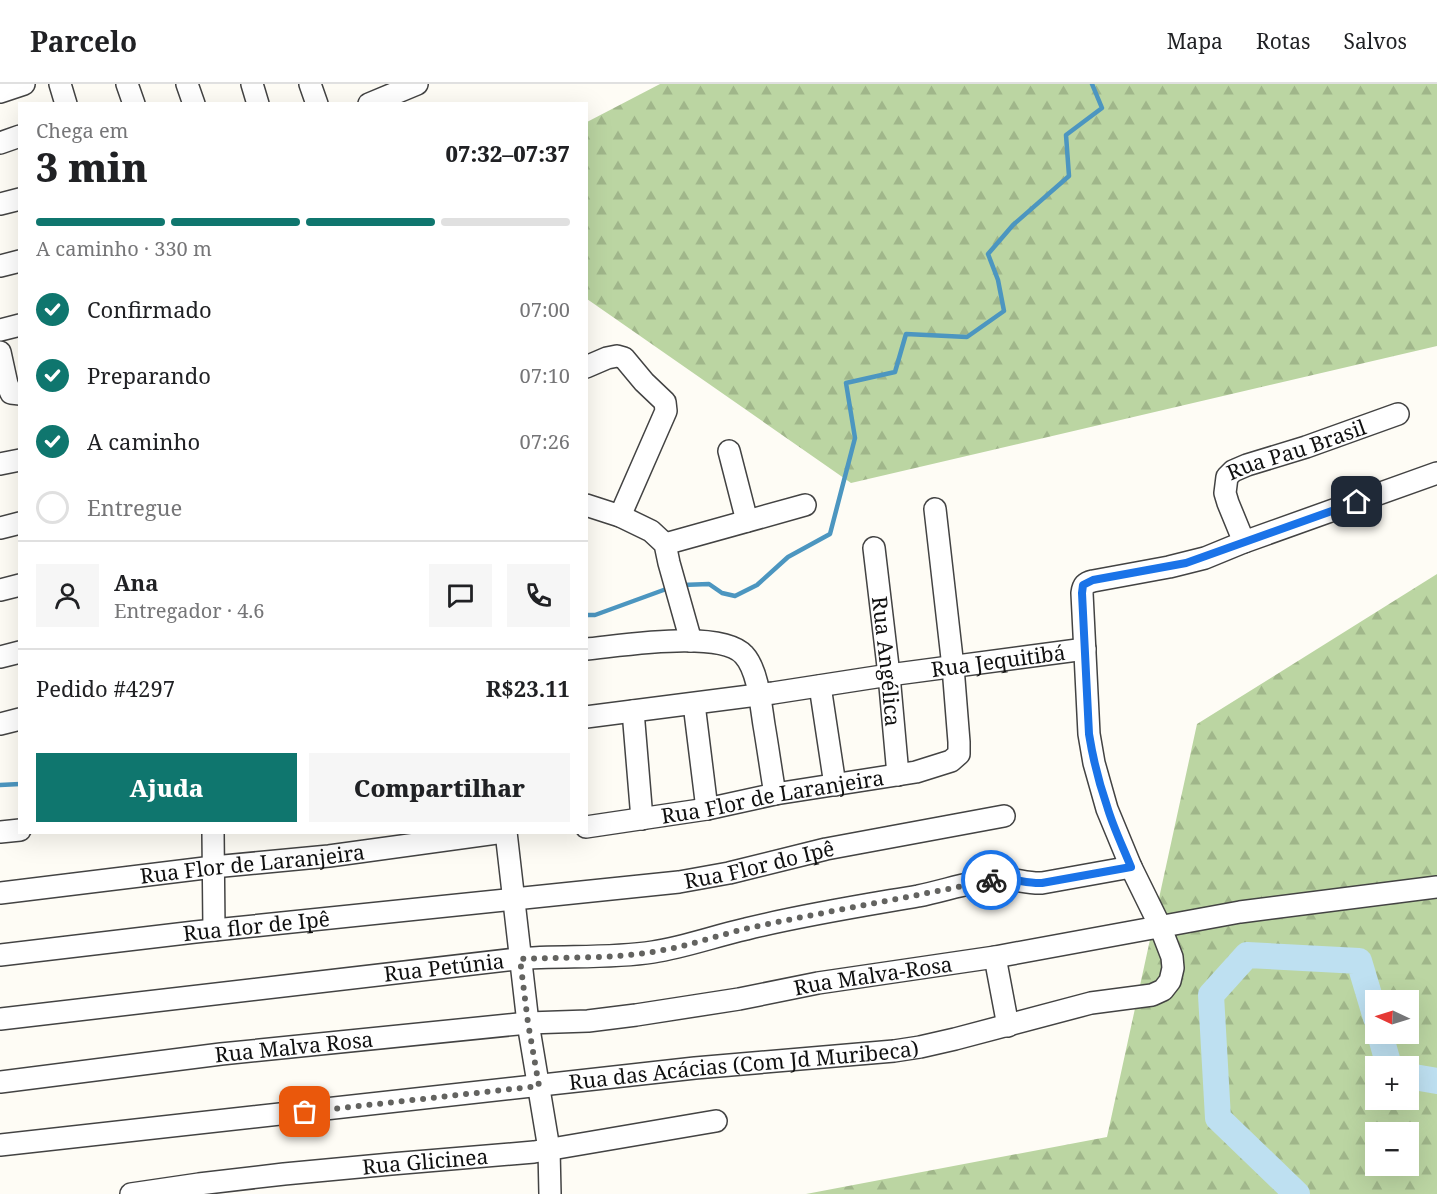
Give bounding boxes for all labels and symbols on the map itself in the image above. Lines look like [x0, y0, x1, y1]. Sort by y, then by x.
street label: Rua Pau Brasil [1222, 413, 1370, 486]
pin [1331, 476, 1382, 527]
street label: Rua Angélica [866, 595, 908, 728]
street label: Rua Jequitibá [929, 638, 1067, 683]
street label: Rua Flor de Laranjeira [659, 763, 886, 830]
street label: Rua Flor do Ipê [682, 834, 836, 895]
street label: Rua Flor de Laranjeira [138, 837, 366, 890]
courier [961, 850, 1021, 910]
street label: Rua flor de Ipê [181, 904, 331, 947]
street label: Rua Petúnia [382, 946, 506, 988]
street label: Rua Malva-Rosa [791, 949, 954, 1002]
north arrow [1365, 990, 1419, 1044]
street label: Rua Malva Rosa [213, 1025, 374, 1069]
street label: Rua das Acácias (Com Jd Muribeca) [567, 1033, 921, 1096]
pin [279, 1086, 330, 1137]
street label: Rua Glicinea [361, 1142, 489, 1181]

